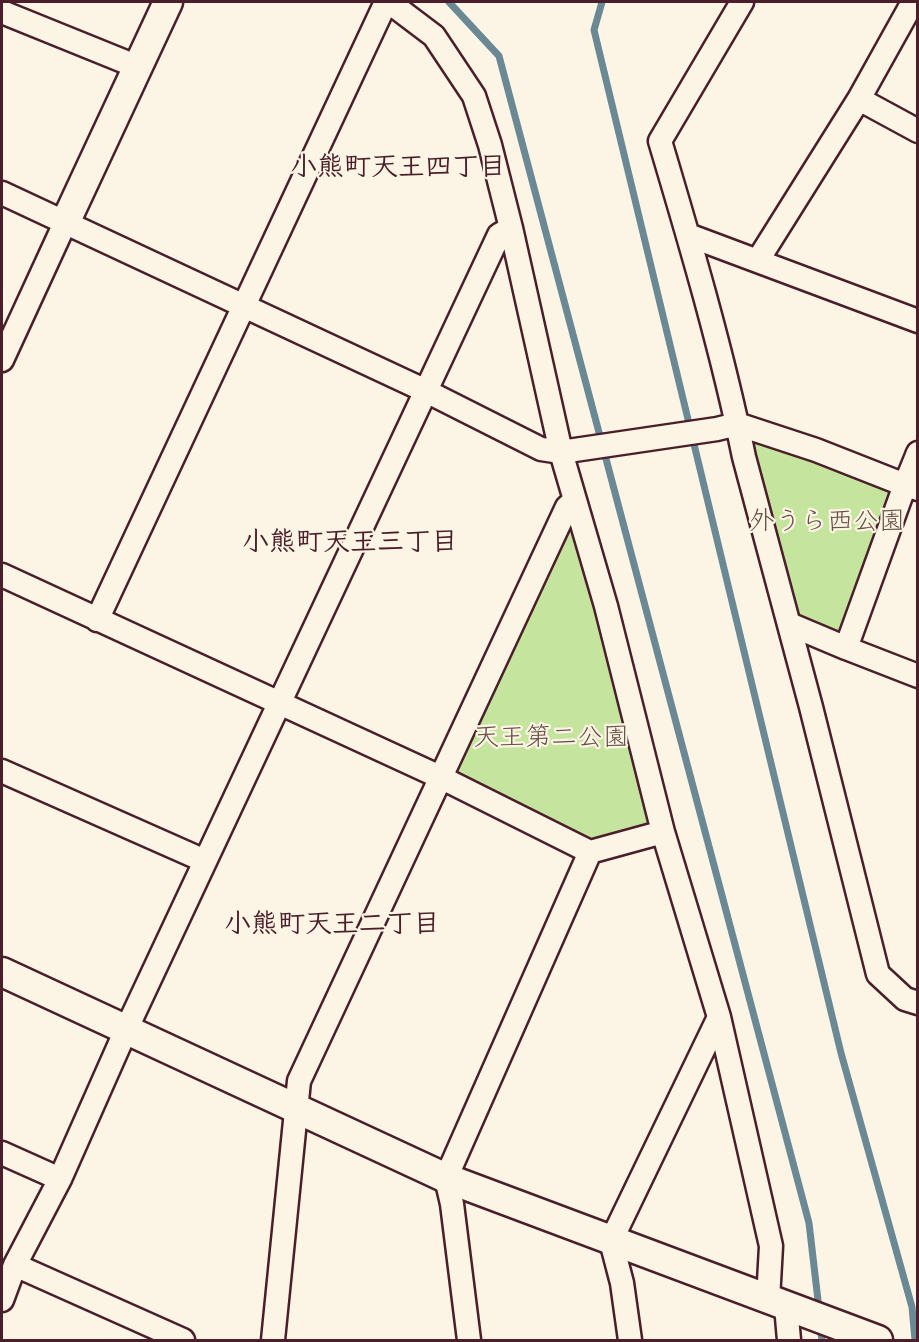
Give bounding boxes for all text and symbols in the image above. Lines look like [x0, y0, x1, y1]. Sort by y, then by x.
district label: 小熊町天王四丁目 [290, 152, 506, 184]
park label: 外うら西公園 [749, 506, 905, 538]
district label: 小熊町天王三丁目 [242, 527, 458, 559]
park label: 天王第二公園 [473, 722, 629, 754]
district label: 小熊町天王二丁目 [224, 909, 440, 941]

